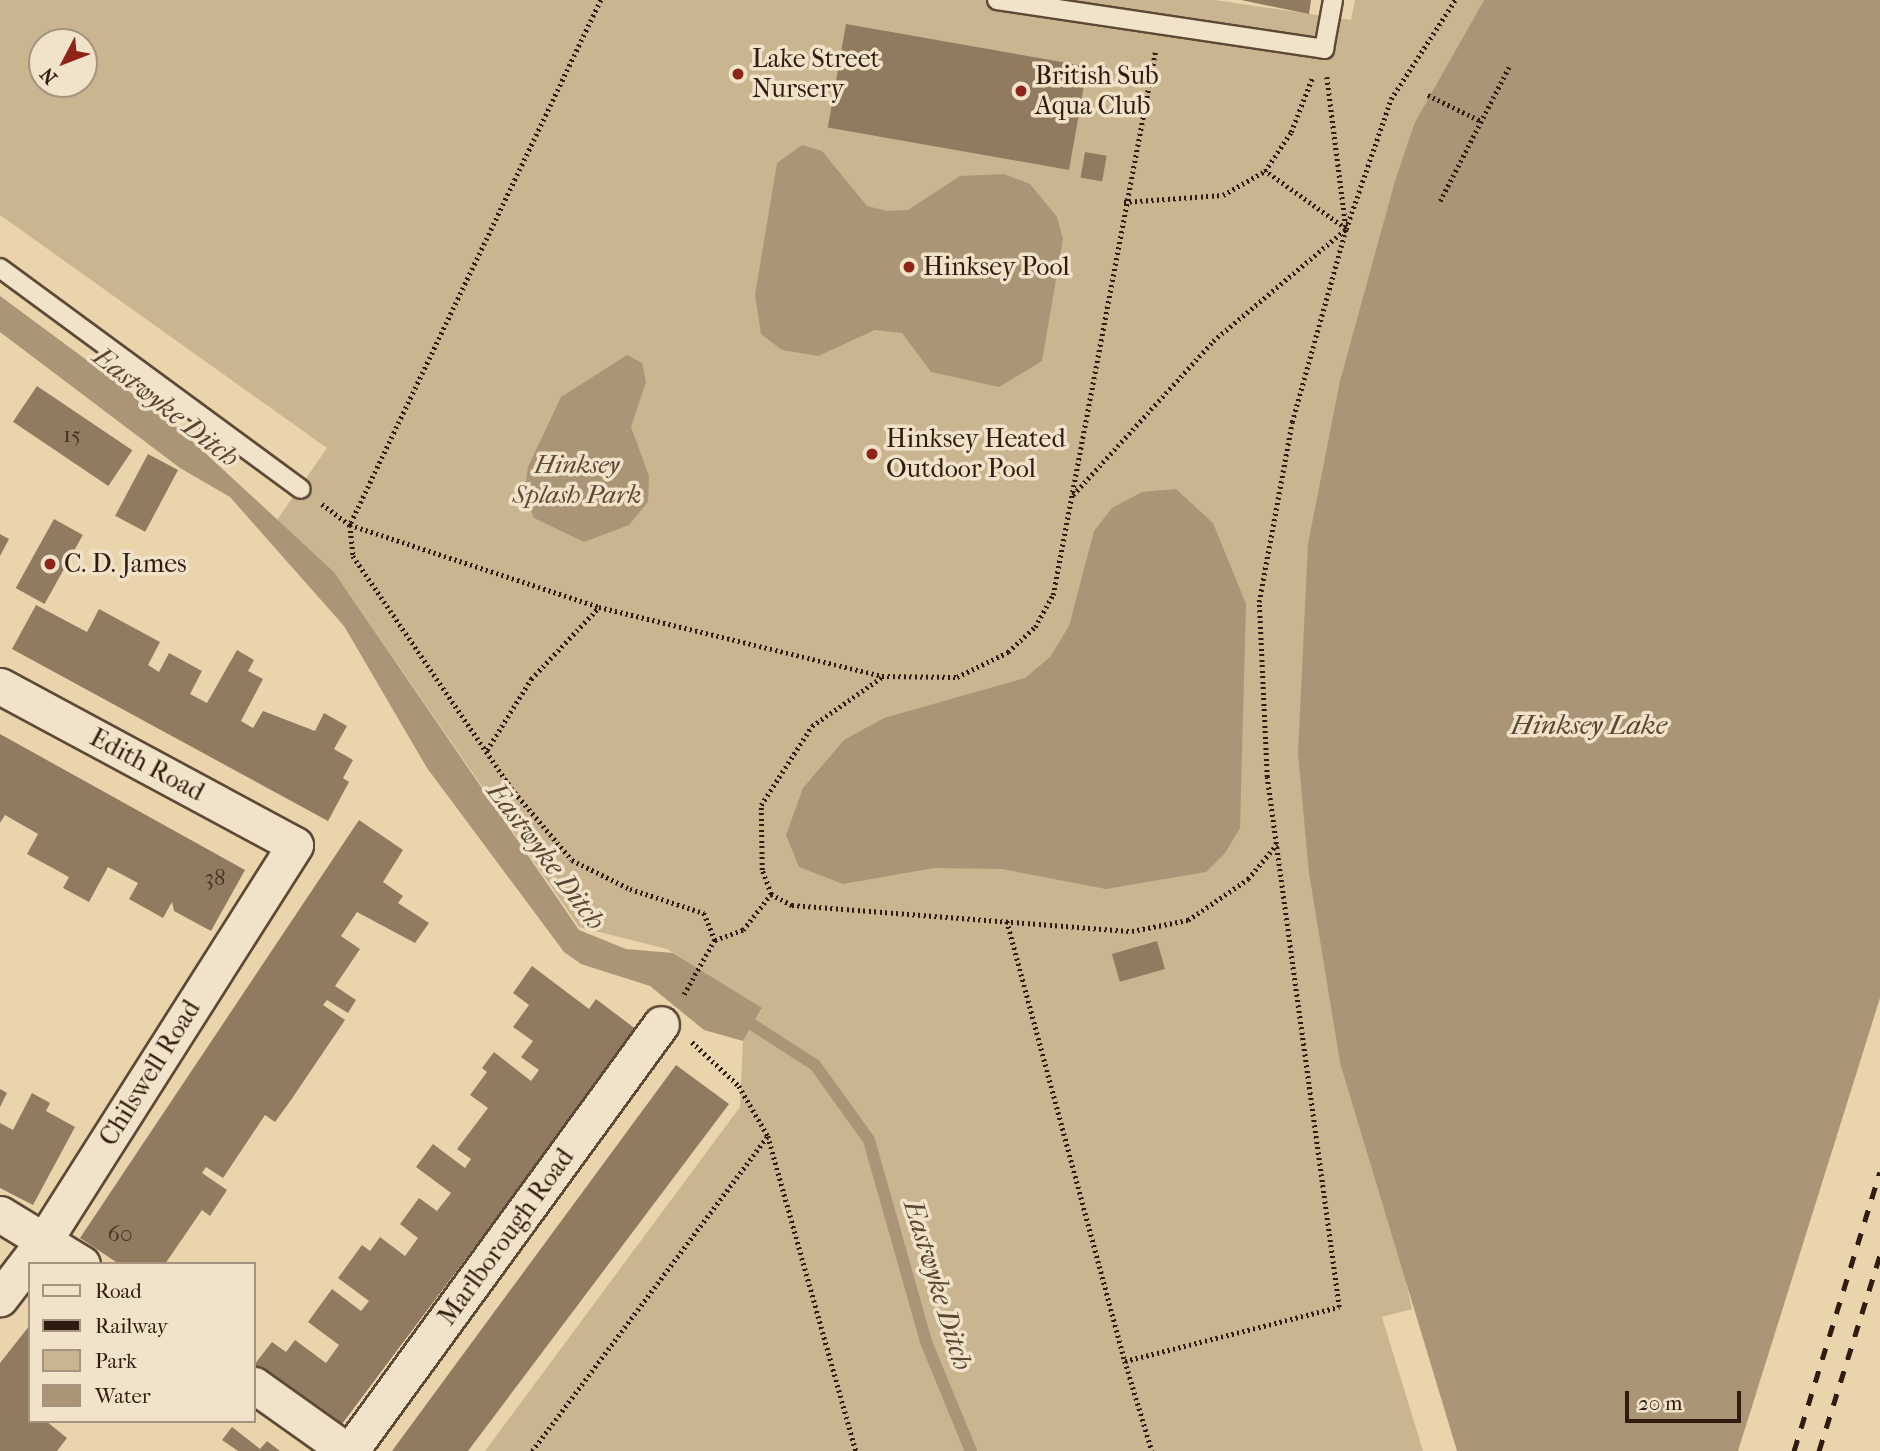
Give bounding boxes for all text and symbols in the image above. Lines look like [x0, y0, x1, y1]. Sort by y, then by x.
north arrow [28, 28, 98, 98]
place label: Lake Street Nursery [752, 43, 880, 104]
place label: British Sub Aqua Club [1035, 60, 1159, 122]
text: N [36, 63, 62, 88]
marker: Lake Street Nursery [730, 66, 746, 82]
marker: British Sub Aqua Club [1013, 83, 1029, 99]
place label: Hinksey Pool [923, 251, 1070, 283]
marker: Hinksey Pool [901, 259, 917, 275]
water label: Eastwyke Ditch [86, 340, 246, 474]
house number: 15 [63, 421, 81, 449]
place label: Hinksey Heated Outdoor Pool [886, 423, 1066, 485]
marker: Hinksey Heated Outdoor Pool [864, 446, 880, 462]
park label: Hinksey Splash Park [513, 449, 641, 510]
place label: C. D. James [64, 548, 187, 580]
marker: C. D. James [42, 556, 58, 572]
water label: Hinksey Lake [1511, 708, 1667, 742]
street label: Edith Road [85, 722, 209, 808]
water label: Eastwyke Ditch [480, 776, 612, 936]
house number: 38 [205, 864, 225, 892]
street label: Chilswell Road [93, 994, 207, 1152]
street label: Marlborough Road [431, 1143, 581, 1331]
water label: Eastwyke Ditch [896, 1196, 980, 1374]
house number: 60 [107, 1220, 133, 1248]
legend [28, 1262, 256, 1423]
text: Road [95, 1279, 142, 1303]
text: Railway [95, 1314, 168, 1338]
text: Park [95, 1349, 137, 1373]
scale bar [1628, 1378, 1744, 1422]
text: Water [95, 1384, 151, 1408]
text: 20 m [1638, 1391, 1682, 1415]

